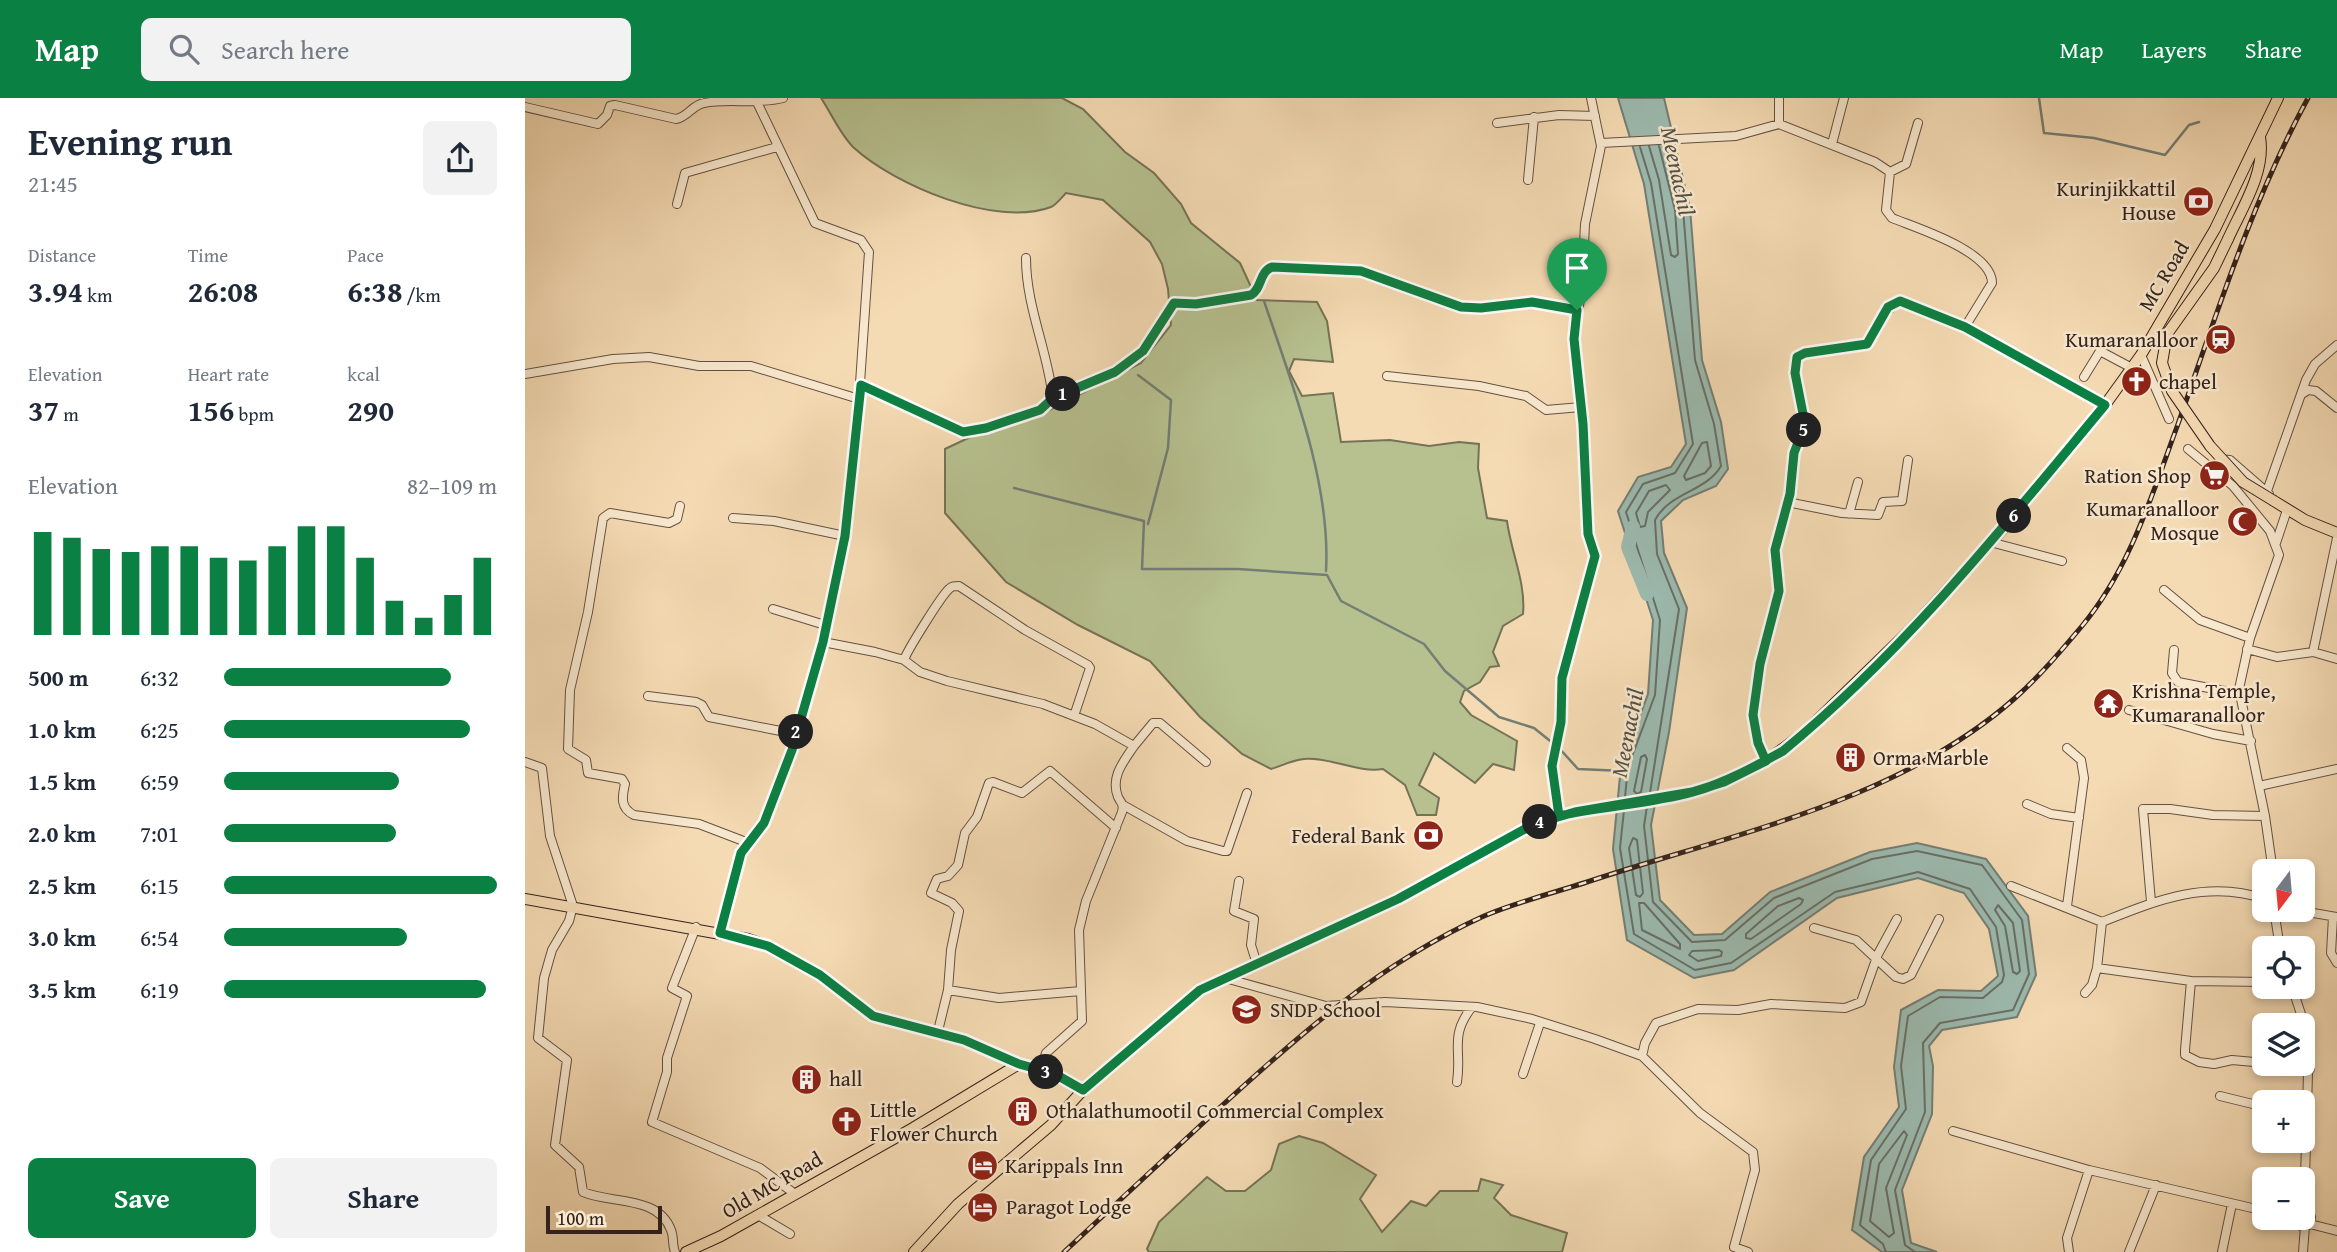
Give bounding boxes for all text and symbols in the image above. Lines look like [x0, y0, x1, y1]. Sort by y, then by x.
search box [141, 18, 631, 81]
text: Map [35, 25, 99, 73]
icon: search [165, 30, 203, 68]
text: Search here [221, 30, 349, 69]
text: Map [2060, 32, 2103, 67]
text: Layers [2141, 32, 2207, 67]
text: Share [2245, 32, 2302, 67]
text: Evening run [28, 113, 232, 169]
button: share [423, 121, 497, 195]
water label: Meenachil [1653, 123, 1704, 219]
text: 21:45 [28, 167, 78, 200]
place label: Kurinjikkattil House [2056, 173, 2176, 228]
bank icon: Kurinjikkattil House [2182, 184, 2216, 218]
street label: MC Road [2130, 234, 2197, 317]
pin [1547, 238, 1607, 310]
text: Distance [28, 241, 96, 269]
text: Time [188, 241, 228, 269]
text: Pace [347, 241, 384, 269]
icon: arrive [1558, 249, 1596, 287]
text: 3.94 [28, 269, 83, 313]
text: 26:08 [188, 269, 258, 313]
text: 6:38 [347, 269, 402, 313]
text: km [83, 281, 112, 309]
text: /km [402, 281, 441, 309]
station icon: Kumaranalloor [2204, 323, 2238, 357]
place label: Kumaranalloor [2065, 324, 2198, 355]
text: Elevation [28, 360, 102, 388]
text: Heart rate [188, 360, 269, 388]
text: kcal [347, 360, 380, 388]
church icon: chapel [2119, 365, 2153, 399]
place label: chapel [2159, 366, 2217, 397]
pin: 1 [1045, 376, 1081, 412]
text: 1 [1058, 379, 1067, 407]
text: 37 [28, 388, 59, 432]
text: 156 [188, 388, 234, 432]
text: 290 [347, 388, 394, 432]
text: m [59, 400, 79, 428]
text: bpm [234, 400, 274, 428]
pin: 5 [1787, 412, 1821, 448]
text: 5 [1799, 415, 1808, 443]
supermarket icon: Ration Shop [2197, 459, 2231, 493]
place label: Ration Shop [2084, 460, 2191, 491]
text: Elevation [28, 469, 118, 502]
text: 82–109 m [407, 469, 497, 502]
place label: Kumaranalloor Mosque [2086, 493, 2219, 548]
pin: 6 [1997, 498, 2031, 534]
text: 6 [2009, 501, 2018, 529]
mosque icon: Kumaranalloor Mosque [2225, 504, 2259, 538]
text: 500 m [28, 661, 89, 694]
text: 6:32 [140, 661, 179, 694]
place label: Krishna Temple, Kumaranalloor [2132, 675, 2276, 730]
water label: Meenachil [1602, 685, 1651, 780]
temple icon: Krishna Temple, Kumaranalloor [2092, 686, 2126, 720]
text: 1.0 km [28, 713, 96, 746]
text: 6:25 [140, 713, 179, 746]
pin: 2 [779, 714, 813, 750]
text: 2 [791, 717, 800, 745]
building icon: Orma Marble [1833, 741, 1867, 775]
place label: Orma Marble [1873, 742, 1989, 773]
text: 1.5 km [28, 765, 96, 798]
text: 6:59 [140, 765, 179, 798]
pin: 4 [1523, 804, 1557, 840]
text: 4 [1535, 807, 1544, 835]
text: 2.0 km [28, 817, 96, 850]
text: 7:01 [140, 817, 179, 850]
bank icon: Federal Bank [1411, 819, 1445, 853]
place label: Federal Bank [1291, 820, 1405, 851]
north arrow [2252, 859, 2315, 922]
map controls [2252, 859, 2315, 1230]
text: 2.5 km [28, 869, 96, 902]
text: 6:15 [140, 869, 179, 902]
text: 3.0 km [28, 921, 96, 954]
text: 6:54 [140, 921, 179, 954]
button: locate [2252, 936, 2315, 999]
text: 3.5 km [28, 973, 96, 1006]
text: 6:19 [140, 973, 179, 1006]
school or university icon: SNDP School [1230, 993, 1264, 1027]
place label: SNDP School [1270, 994, 1381, 1025]
button: layers [2252, 1013, 2315, 1076]
pin: 3 [1029, 1054, 1063, 1090]
text: 3 [1041, 1057, 1050, 1085]
building icon: hall [789, 1062, 823, 1096]
place label: hall [829, 1063, 863, 1094]
button: + [2252, 1090, 2315, 1153]
place label: Little Flower Church [870, 1094, 998, 1149]
building icon: Othalathumootil Commercial Complex [1006, 1094, 1040, 1128]
place label: Othalathumootil Commercial Complex [1046, 1095, 1384, 1126]
church icon: Little Flower Church [830, 1105, 864, 1139]
street label: Old MC Road [716, 1143, 829, 1226]
hotel icon: Karippals Inn [965, 1149, 999, 1183]
place label: Karippals Inn [1005, 1150, 1124, 1181]
button: Save [28, 1158, 256, 1238]
button: Share [270, 1158, 497, 1238]
button: − [2252, 1167, 2315, 1230]
hotel icon: Paragot Lodge [966, 1190, 1000, 1224]
place label: Paragot Lodge [1006, 1191, 1131, 1222]
scale bar [546, 1203, 661, 1235]
text: 100 m [557, 1204, 604, 1232]

